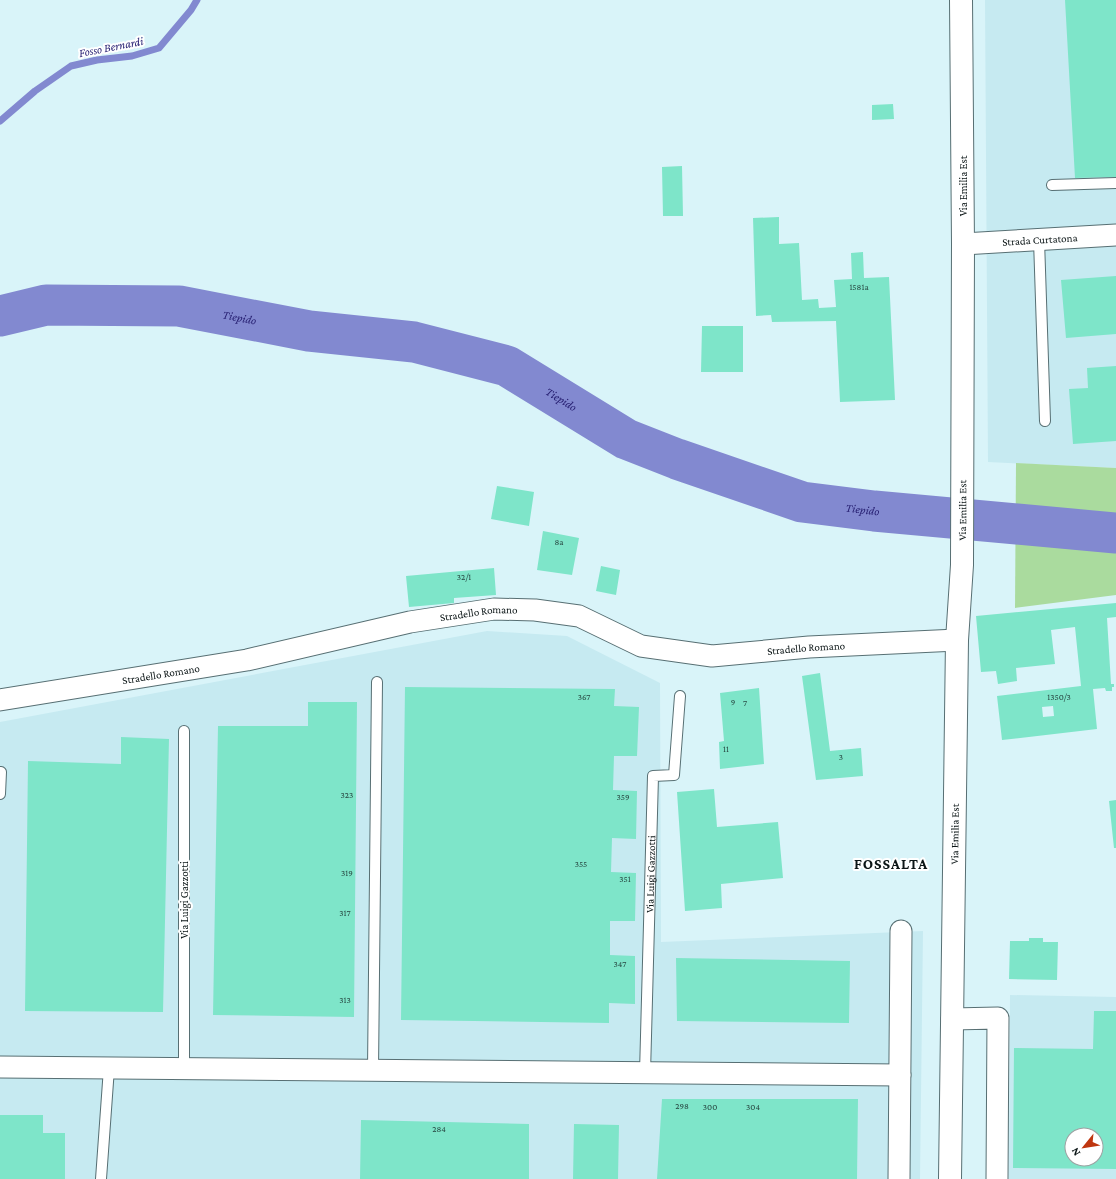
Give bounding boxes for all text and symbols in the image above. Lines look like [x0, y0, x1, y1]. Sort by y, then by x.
water label: Fosso Bernardi [78, 34, 145, 60]
street label: Via Emilia Est [957, 155, 969, 216]
street label: Strada Curtatona [1002, 231, 1078, 248]
house number: 1581a [849, 282, 869, 292]
water label: Tiepido [222, 308, 258, 328]
water label: Tiepido [543, 384, 579, 414]
street label: Via Emilia Est [956, 479, 968, 541]
water label: Tiepido [845, 501, 880, 518]
house number: 8a [554, 537, 564, 547]
house number: 32/1 [457, 572, 471, 582]
street label: Stradello Romano [439, 603, 518, 623]
street label: Stradello Romano [766, 639, 846, 657]
street label: Stradello Romano [121, 662, 201, 686]
house number: 367 [578, 692, 590, 702]
house number: 1350/3 [1047, 692, 1071, 702]
house number: 9 [731, 697, 736, 707]
house number: 7 [743, 698, 747, 708]
house number: 11 [723, 744, 729, 754]
house number: 3 [839, 752, 843, 762]
house number: 323 [341, 790, 353, 800]
house number: 359 [617, 792, 630, 802]
street label: Via Emilia Est [948, 803, 961, 864]
street label: Via Luigi Gazzotti [643, 835, 657, 913]
district label: FOSSALTA [854, 856, 928, 872]
house number: 355 [575, 859, 587, 869]
street label: Via Luigi Gazzotti [178, 861, 191, 939]
house number: 319 [341, 868, 353, 878]
house number: 351 [619, 874, 631, 884]
house number: 317 [339, 908, 351, 918]
house number: 347 [614, 959, 626, 969]
house number: 313 [339, 995, 351, 1005]
house number: 298 [675, 1101, 689, 1111]
house number: 300 [703, 1102, 717, 1112]
house number: 304 [746, 1102, 760, 1112]
house number: 284 [432, 1124, 446, 1134]
north arrow [1064, 1127, 1104, 1167]
text: N [1068, 1145, 1082, 1158]

